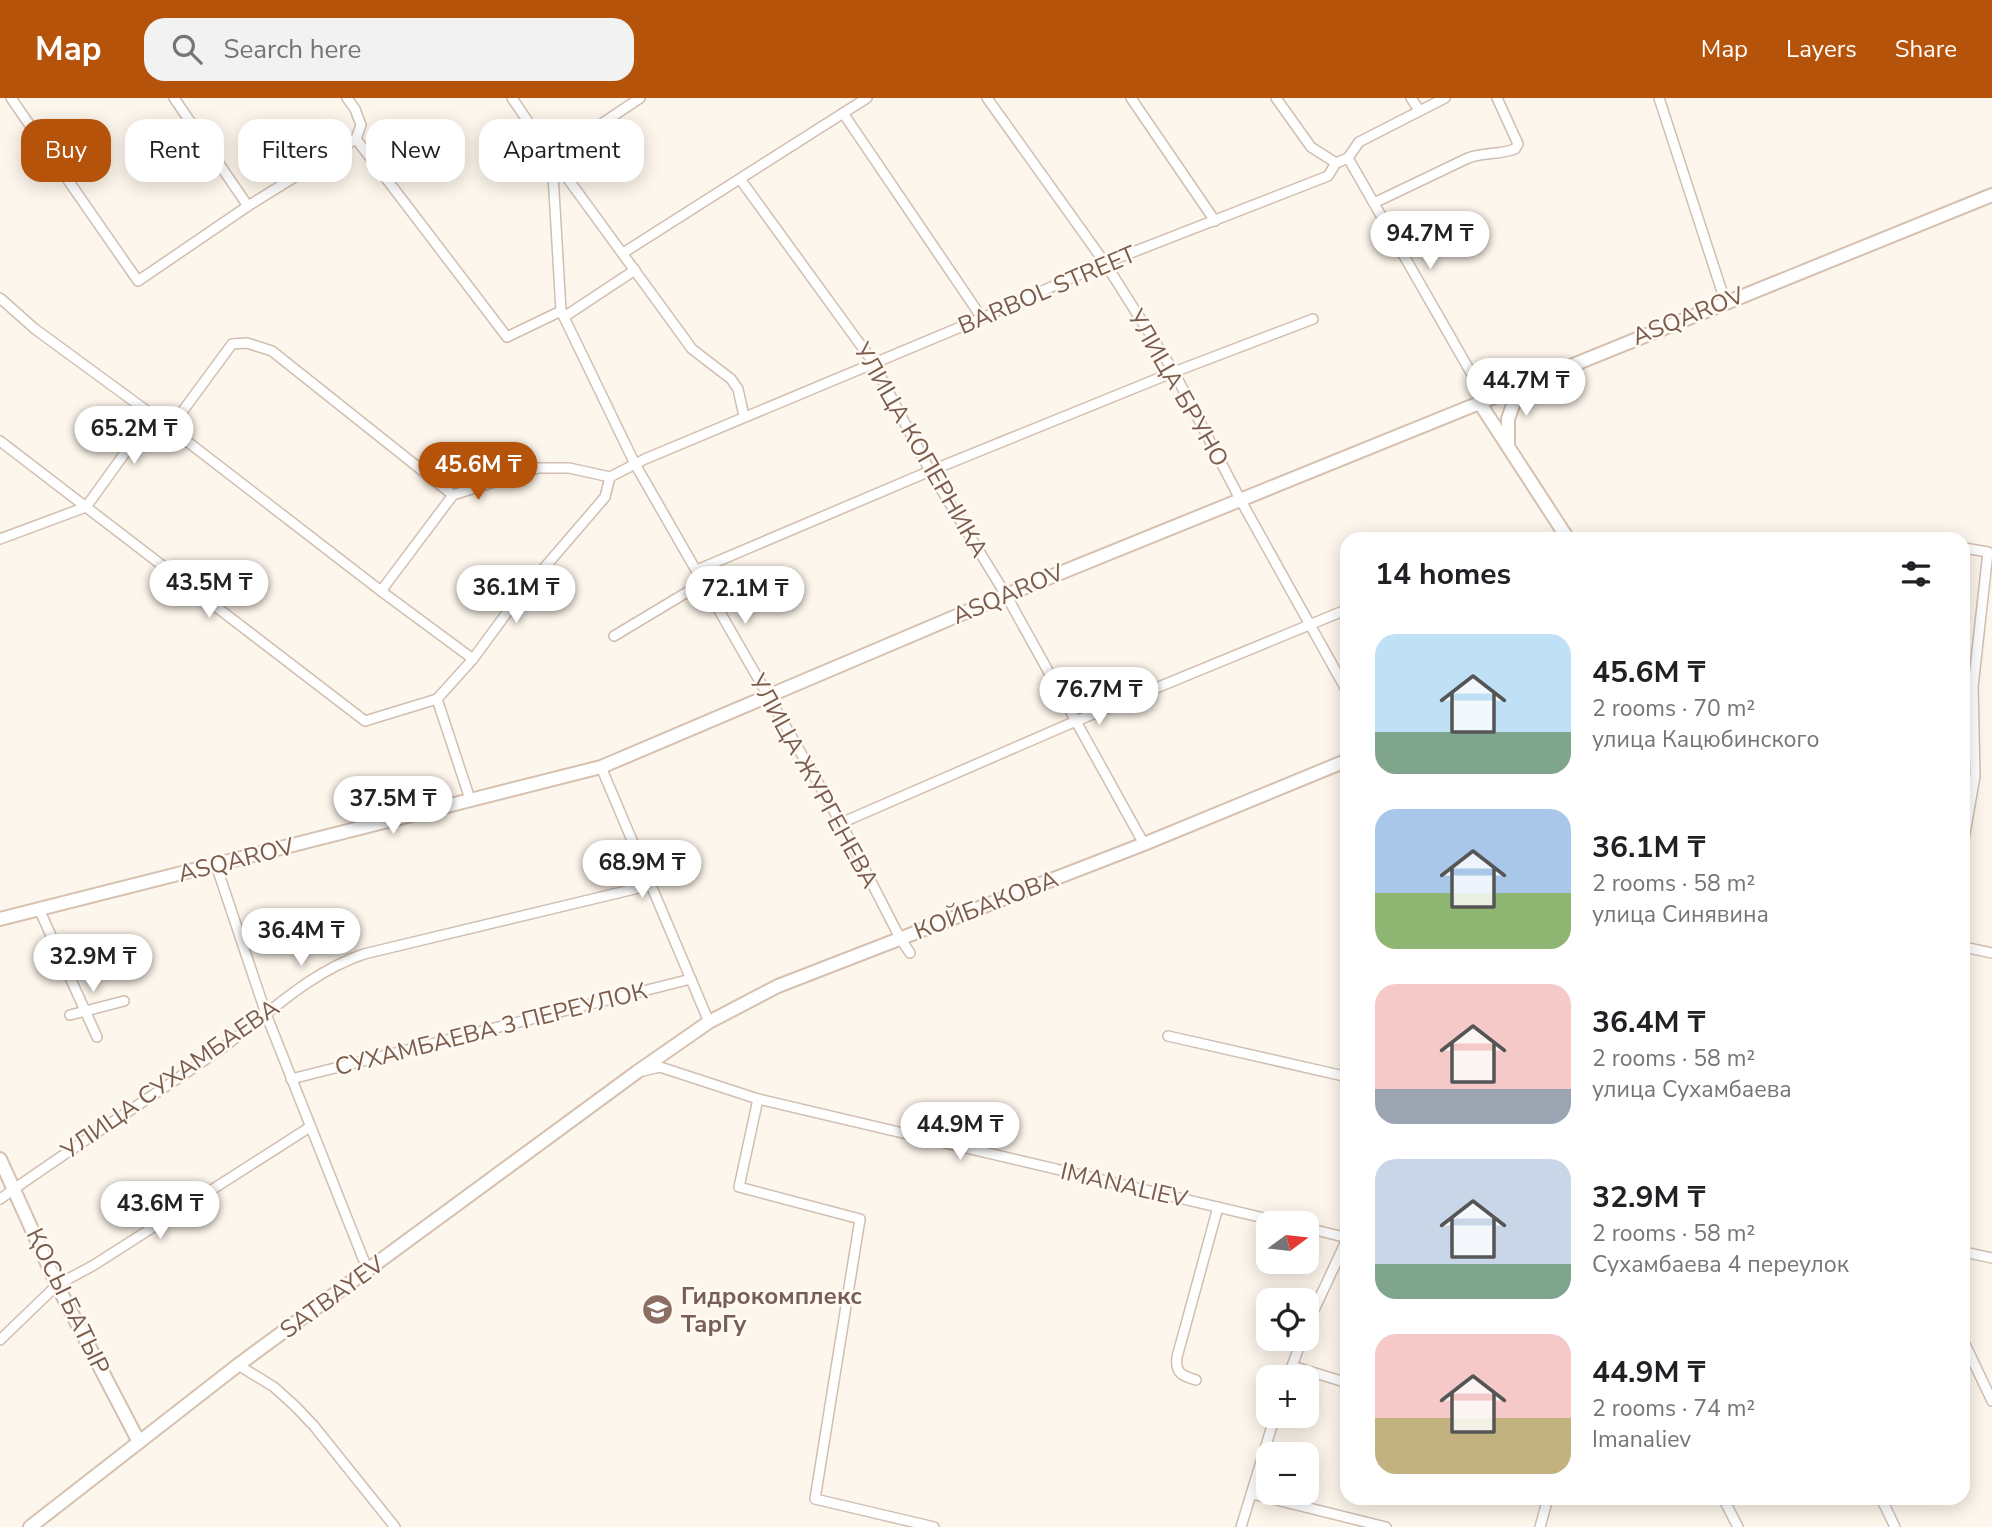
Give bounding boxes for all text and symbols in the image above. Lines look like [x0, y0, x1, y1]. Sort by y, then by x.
search box [144, 18, 634, 81]
text: Map [35, 27, 102, 72]
icon: search [168, 30, 206, 68]
text: Search here [224, 32, 361, 67]
text: Map [1701, 33, 1748, 65]
text: Layers [1786, 33, 1857, 65]
text: Share [1895, 33, 1957, 65]
chip: Buy [21, 119, 111, 182]
chip: Rent [125, 119, 224, 182]
chip: Filters [238, 119, 352, 182]
chip: New [366, 119, 465, 182]
chip: Apartment [479, 119, 644, 182]
pin: 94.7M ₸ [1365, 212, 1495, 271]
text: 94.7M ₸ [1386, 218, 1474, 249]
street label: BARBOL STREET [953, 238, 1141, 342]
street label: ASQAROV [1627, 279, 1749, 353]
street label: УЛИЦА БРУНО [1119, 303, 1236, 473]
street label: УЛИЦА КОПЕРНИКА [846, 336, 996, 564]
pin: 44.7M ₸ [1461, 358, 1591, 418]
text: 44.7M ₸ [1482, 365, 1570, 396]
pin: 65.2M ₸ [69, 406, 199, 466]
text: 65.2M ₸ [90, 413, 178, 444]
pin: 45.6M ₸ [413, 442, 543, 502]
text: 45.6M ₸ [434, 449, 522, 480]
text: 14 homes [1375, 554, 1511, 595]
icon: filters [1897, 555, 1935, 593]
street label: ASQAROV [947, 556, 1069, 632]
pin: 43.5M ₸ [144, 560, 274, 620]
pin: 36.1M ₸ [451, 566, 581, 625]
pin: 72.1M ₸ [680, 566, 810, 626]
text: 43.5M ₸ [165, 567, 253, 598]
text: 36.1M ₸ [472, 572, 560, 603]
text: 72.1M ₸ [701, 573, 789, 604]
text: 45.6M ₸ [1592, 652, 1706, 693]
icon: home [1431, 662, 1515, 746]
street label: УЛИЦА ЖУРГЕНЕВА [741, 667, 886, 894]
pin: 76.7M ₸ [1034, 668, 1164, 727]
text: 76.7M ₸ [1055, 674, 1143, 705]
text: 2 rooms · 70 m² [1592, 693, 1755, 724]
text: улица Кацюбинского [1592, 724, 1820, 755]
pin: 37.5M ₸ [328, 776, 458, 836]
text: 37.5M ₸ [349, 783, 437, 814]
text: 36.1M ₸ [1592, 827, 1706, 868]
street label: ASQAROV [175, 830, 298, 890]
icon: home [1431, 837, 1515, 921]
pin: 68.9M ₸ [577, 840, 707, 900]
text: 68.9M ₸ [598, 847, 686, 878]
street label: КОЙБАКОВА [909, 863, 1063, 947]
text: 2 rooms · 58 m² [1592, 868, 1755, 899]
text: улица Синявина [1592, 899, 1769, 930]
pin: 36.4M ₸ [236, 908, 366, 968]
text: 36.4M ₸ [257, 915, 345, 946]
pin: 32.9M ₸ [28, 934, 158, 994]
text: 32.9M ₸ [49, 941, 137, 972]
street label: СУХАМБАЕВА 3 ПЕРЕУЛОК [332, 975, 651, 1083]
street label: УЛИЦА СУХАМБАЕВА [54, 991, 286, 1167]
text: 36.4M ₸ [1592, 1002, 1706, 1043]
icon: home [1431, 1012, 1515, 1096]
text: 2 rooms · 58 m² [1592, 1043, 1755, 1074]
text: улица Сухамбаева [1592, 1074, 1792, 1105]
pin: 44.9M ₸ [895, 1102, 1025, 1162]
text: 44.9M ₸ [916, 1109, 1004, 1140]
street label: IMANALIEV [1058, 1155, 1191, 1215]
text: 32.9M ₸ [1592, 1177, 1706, 1218]
pin: 43.6M ₸ [95, 1182, 225, 1241]
icon: home [1431, 1187, 1515, 1271]
text: 43.6M ₸ [116, 1188, 204, 1219]
north arrow [1256, 1211, 1320, 1274]
map controls [1256, 1211, 1319, 1505]
text: 2 rooms · 58 m² [1592, 1218, 1755, 1249]
street label: ҚОСЫ БАТЫР [19, 1223, 117, 1379]
street label: SATBAYEV [273, 1248, 391, 1346]
text: Сухамбаева 4 переулок [1592, 1249, 1849, 1280]
place label: Гидрокомплекс ТарГу [681, 1280, 862, 1340]
button: locate [1256, 1288, 1319, 1351]
school or university icon: Гидрокомплекс ТарГу [641, 1293, 675, 1327]
text: 44.9M ₸ [1592, 1352, 1706, 1393]
icon: home [1431, 1362, 1515, 1446]
button: + [1256, 1365, 1319, 1428]
text: 2 rooms · 74 m² [1592, 1393, 1755, 1424]
text: Imanaliev [1592, 1424, 1691, 1455]
button: − [1256, 1442, 1319, 1505]

